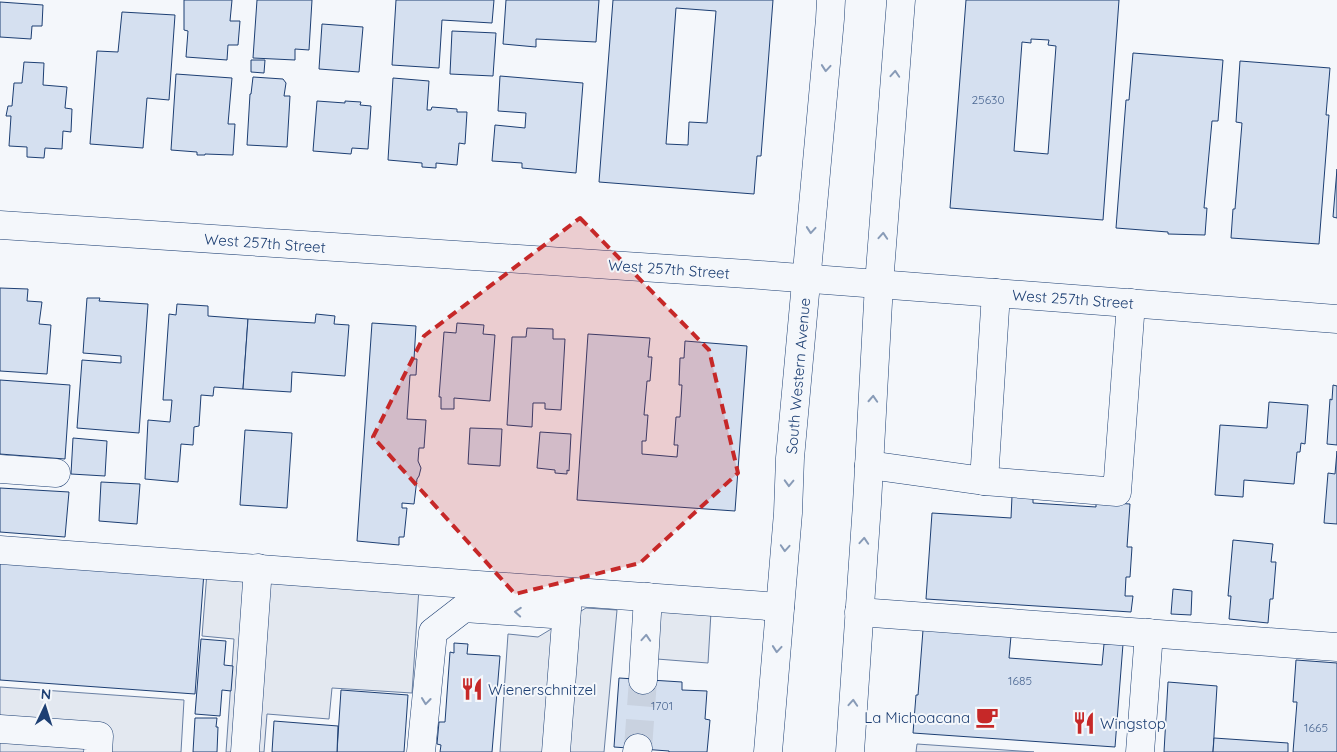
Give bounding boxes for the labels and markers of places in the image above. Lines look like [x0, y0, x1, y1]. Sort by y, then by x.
restaurant icon: Wienerschnitzel [459, 676, 485, 702]
place label: Wienerschnitzel [488, 680, 596, 699]
cafe icon: La Michoacana [974, 704, 1000, 730]
place label: La Michoacana [864, 708, 970, 727]
restaurant icon: Wingstop [1071, 710, 1097, 736]
place label: Wingstop [1100, 714, 1166, 733]

